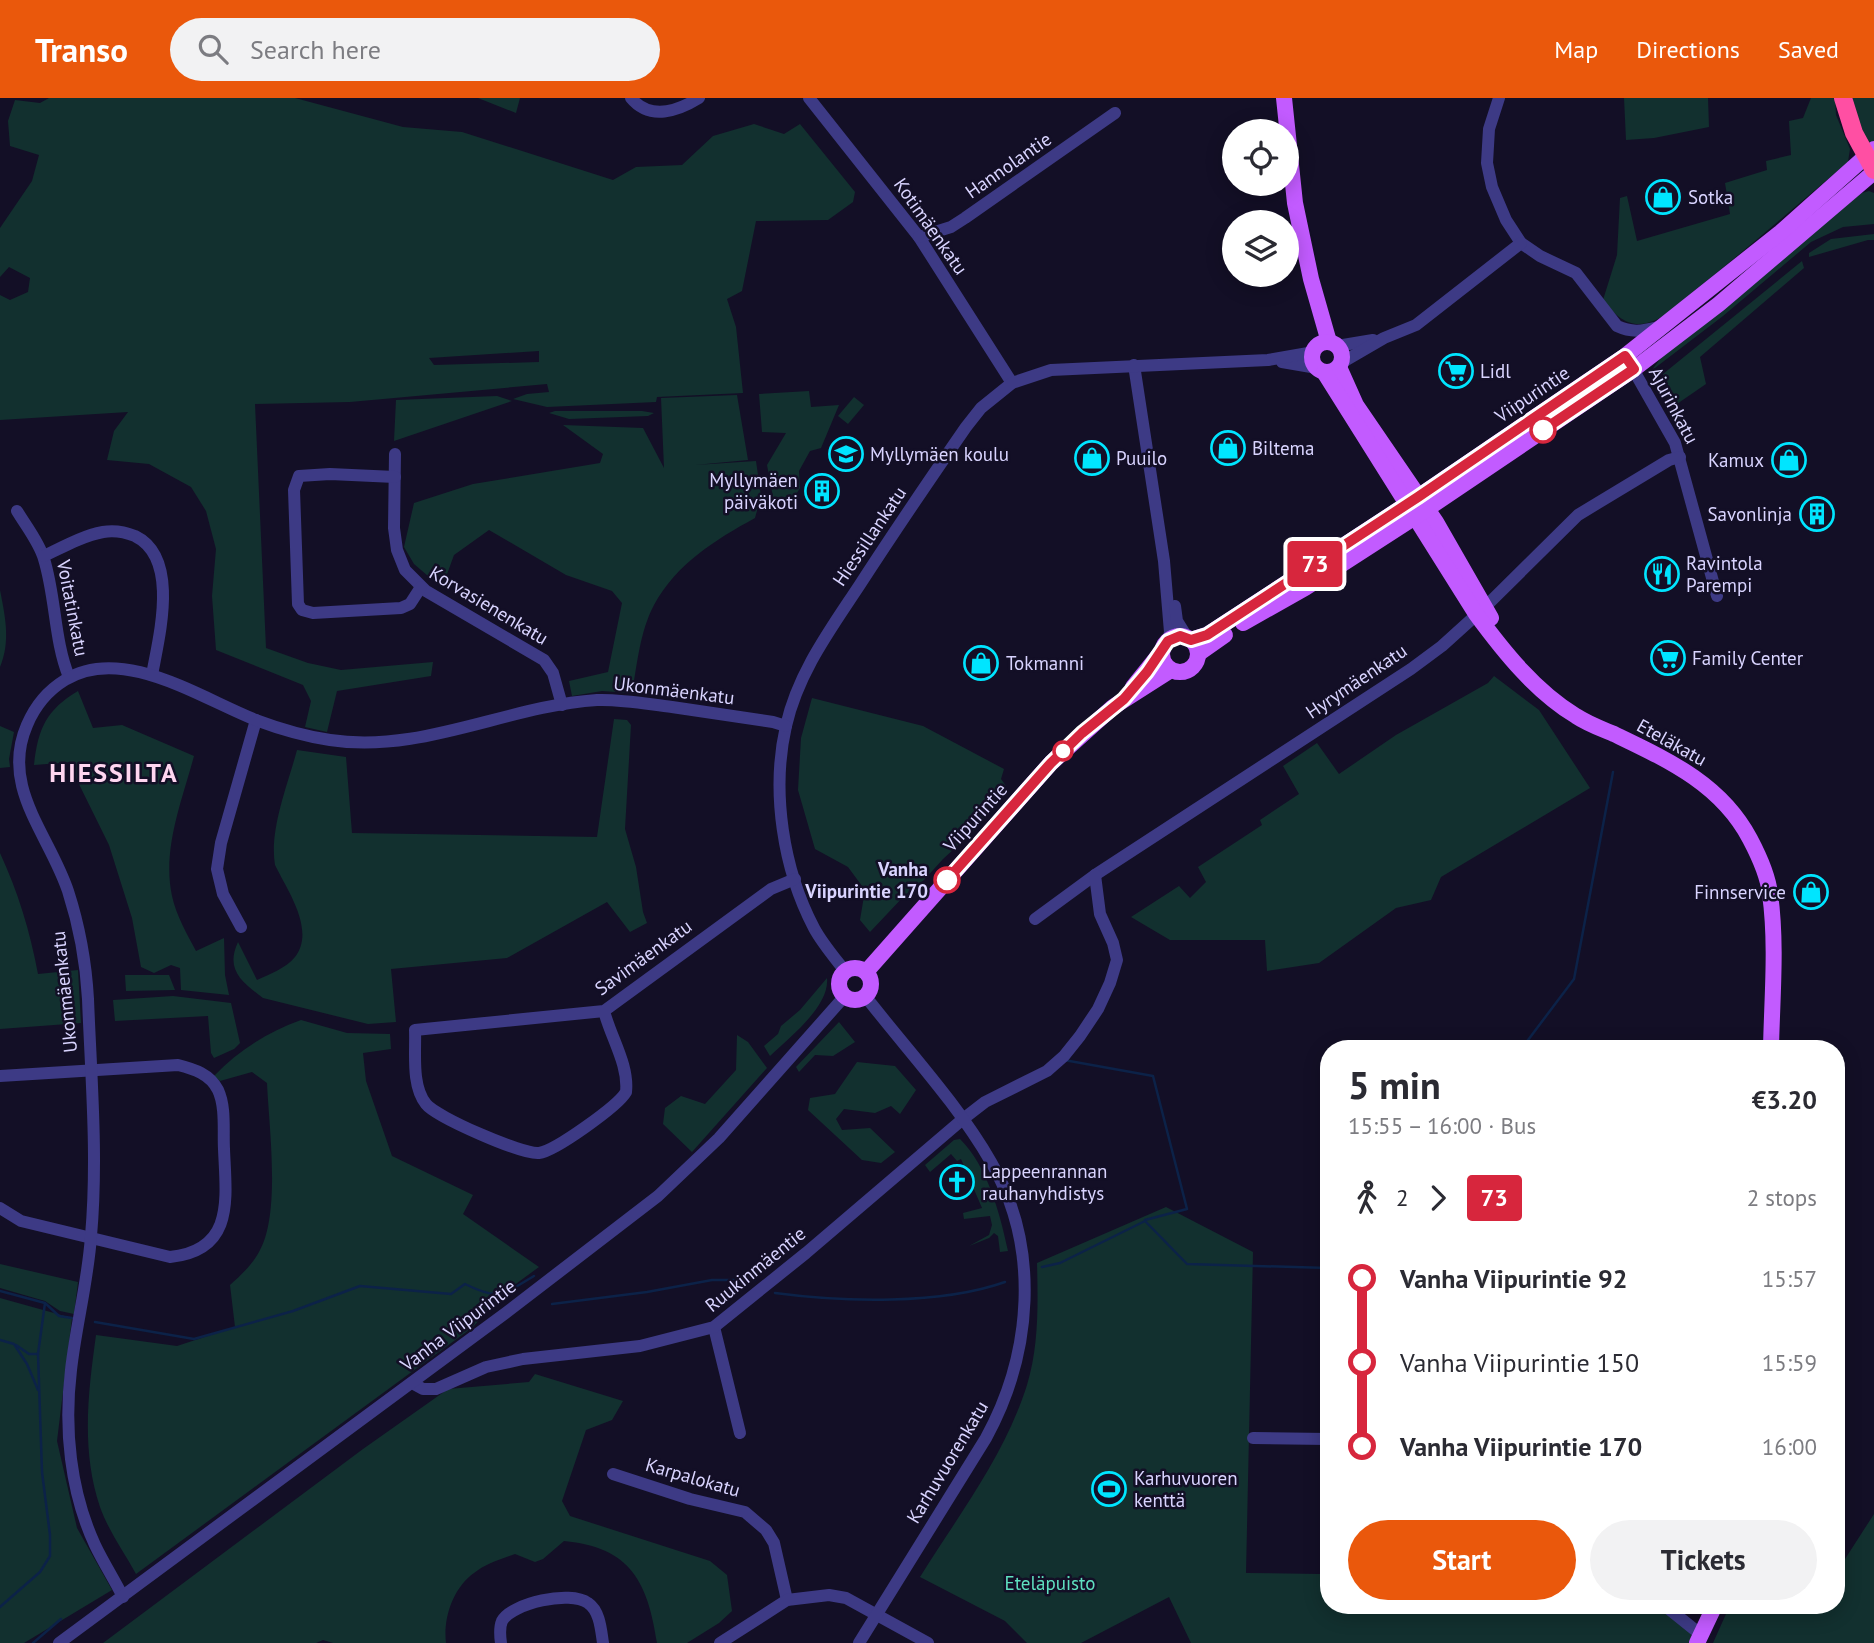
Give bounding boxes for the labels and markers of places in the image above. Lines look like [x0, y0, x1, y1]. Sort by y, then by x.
shop icon: Sotka [1644, 178, 1682, 216]
place label: Sotka [1688, 185, 1733, 209]
supermarket icon: Lidl [1437, 352, 1475, 390]
place label: Lidl [1480, 359, 1511, 383]
unlabelled marker [1530, 417, 1556, 443]
shop icon: Biltema [1209, 429, 1247, 467]
school or university icon: Myllymäen koulu [827, 435, 865, 473]
place label: Biltema [1252, 436, 1314, 460]
shop icon: Puuilo [1073, 439, 1111, 477]
shop icon: Kamux [1770, 441, 1808, 479]
place label: Myllymäen koulu [870, 442, 1009, 466]
place label: Puuilo [1116, 446, 1167, 470]
place label: Kamux [1708, 448, 1764, 472]
place label: Myllymäen päiväkoti [709, 468, 798, 514]
building icon: Myllymäen päiväkoti [803, 472, 841, 510]
building icon: Savonlinja [1798, 495, 1836, 533]
place label: Savonlinja [1707, 502, 1792, 526]
place label: Ravintola Parempi [1686, 551, 1763, 597]
restaurant icon: Ravintola Parempi [1643, 555, 1681, 593]
supermarket icon: Family Center [1649, 639, 1687, 677]
shop icon: Tokmanni [962, 644, 1000, 682]
place label: Family Center [1692, 646, 1804, 670]
place label: Tokmanni [1006, 651, 1084, 675]
unlabelled marker [1053, 741, 1073, 761]
place label: Vanha Viipurintie 170 [804, 857, 928, 903]
marker: Vanha Viipurintie 170 [934, 867, 960, 893]
shop icon: Finnservice [1792, 873, 1830, 911]
place label: Finnservice [1694, 880, 1786, 904]
place label: Lappeenrannan rauhanyhdistys [982, 1159, 1107, 1205]
church icon: Lappeenrannan rauhanyhdistys [938, 1163, 976, 1201]
place label: Karhuvuoren kenttä [1134, 1466, 1238, 1512]
sports icon: Karhuvuoren kenttä [1090, 1470, 1128, 1508]

